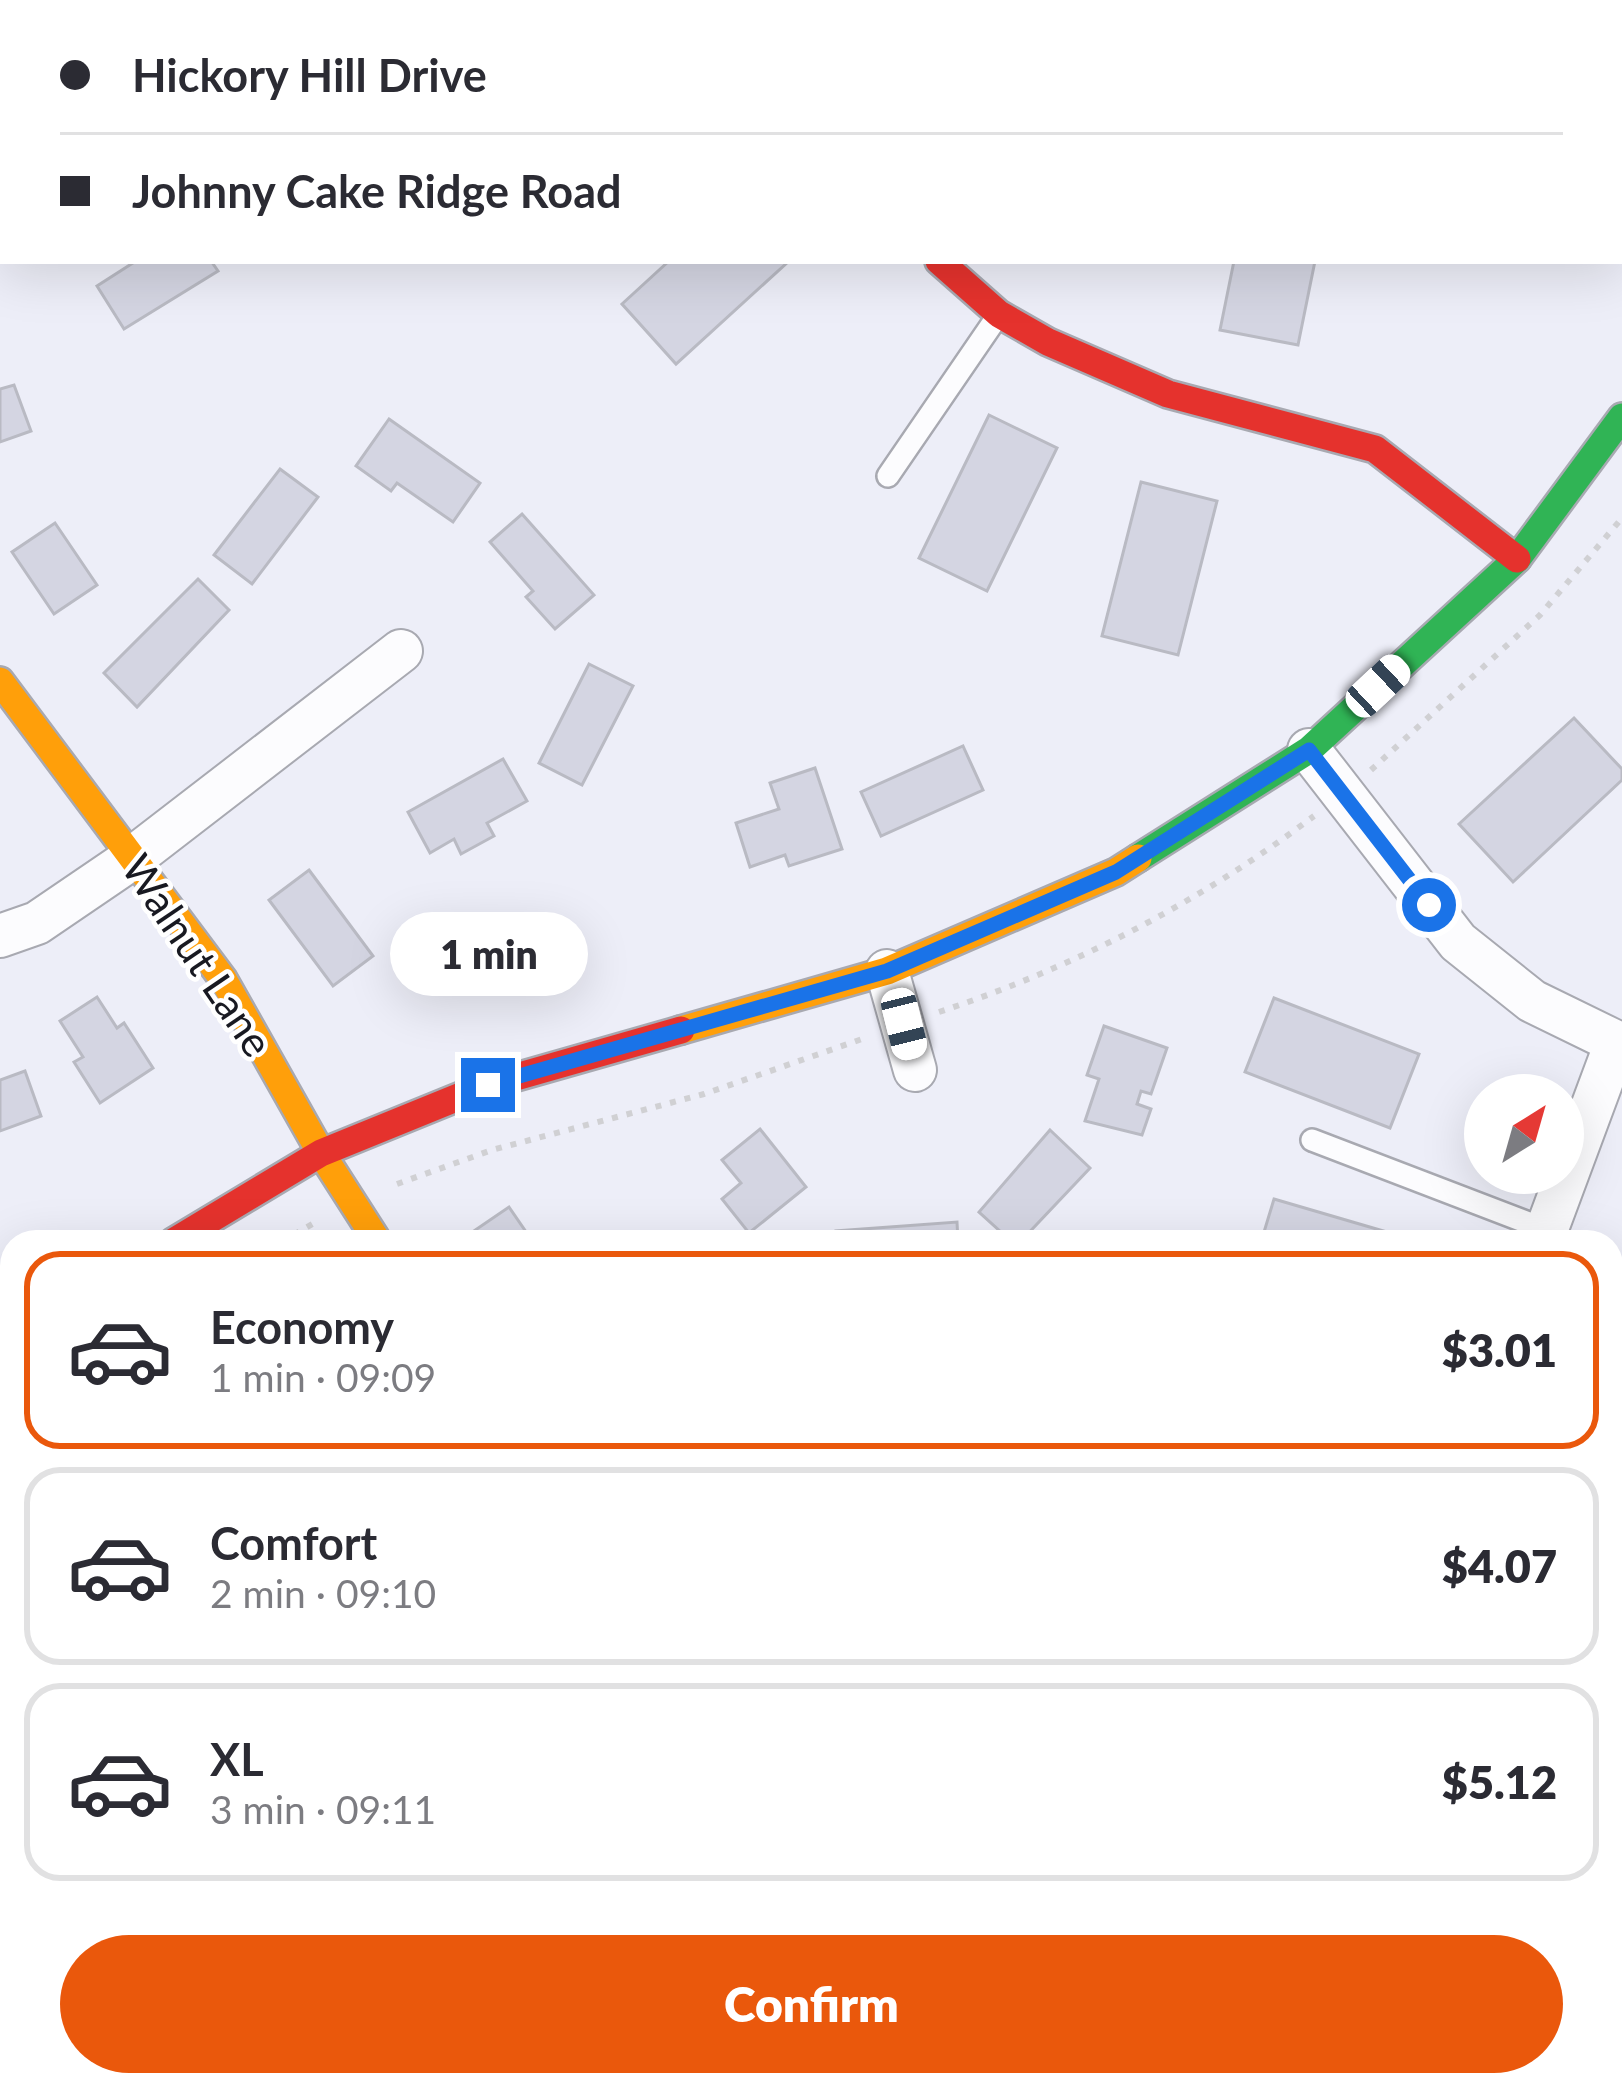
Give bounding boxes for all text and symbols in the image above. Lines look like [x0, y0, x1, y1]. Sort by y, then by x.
text: Hickory Hill Drive [132, 48, 487, 102]
text: Johnny Cake Ridge Road [132, 164, 622, 218]
car [1339, 648, 1417, 724]
street label: Walnut Lane [112, 845, 284, 1065]
route start [1402, 878, 1456, 932]
callout: 1 min [389, 911, 587, 995]
text: 1 min [440, 931, 538, 977]
car [878, 985, 930, 1063]
route end [461, 1058, 515, 1112]
north arrow [1464, 1074, 1584, 1194]
map controls [1464, 1074, 1584, 1194]
icon: car [66, 1296, 174, 1404]
text: Economy [210, 1300, 394, 1354]
text: $3.01 [1442, 1323, 1557, 1377]
text: 1 min · 09:09 [210, 1354, 436, 1400]
icon: car [66, 1512, 174, 1620]
text: Comfort [210, 1516, 377, 1570]
text: $4.07 [1442, 1539, 1557, 1593]
text: 2 min · 09:10 [210, 1570, 436, 1616]
icon: car [66, 1728, 174, 1836]
text: XL [210, 1732, 264, 1786]
text: $5.12 [1442, 1755, 1557, 1809]
text: 3 min · 09:11 [210, 1786, 436, 1832]
button: Confirm [60, 1935, 1563, 2073]

